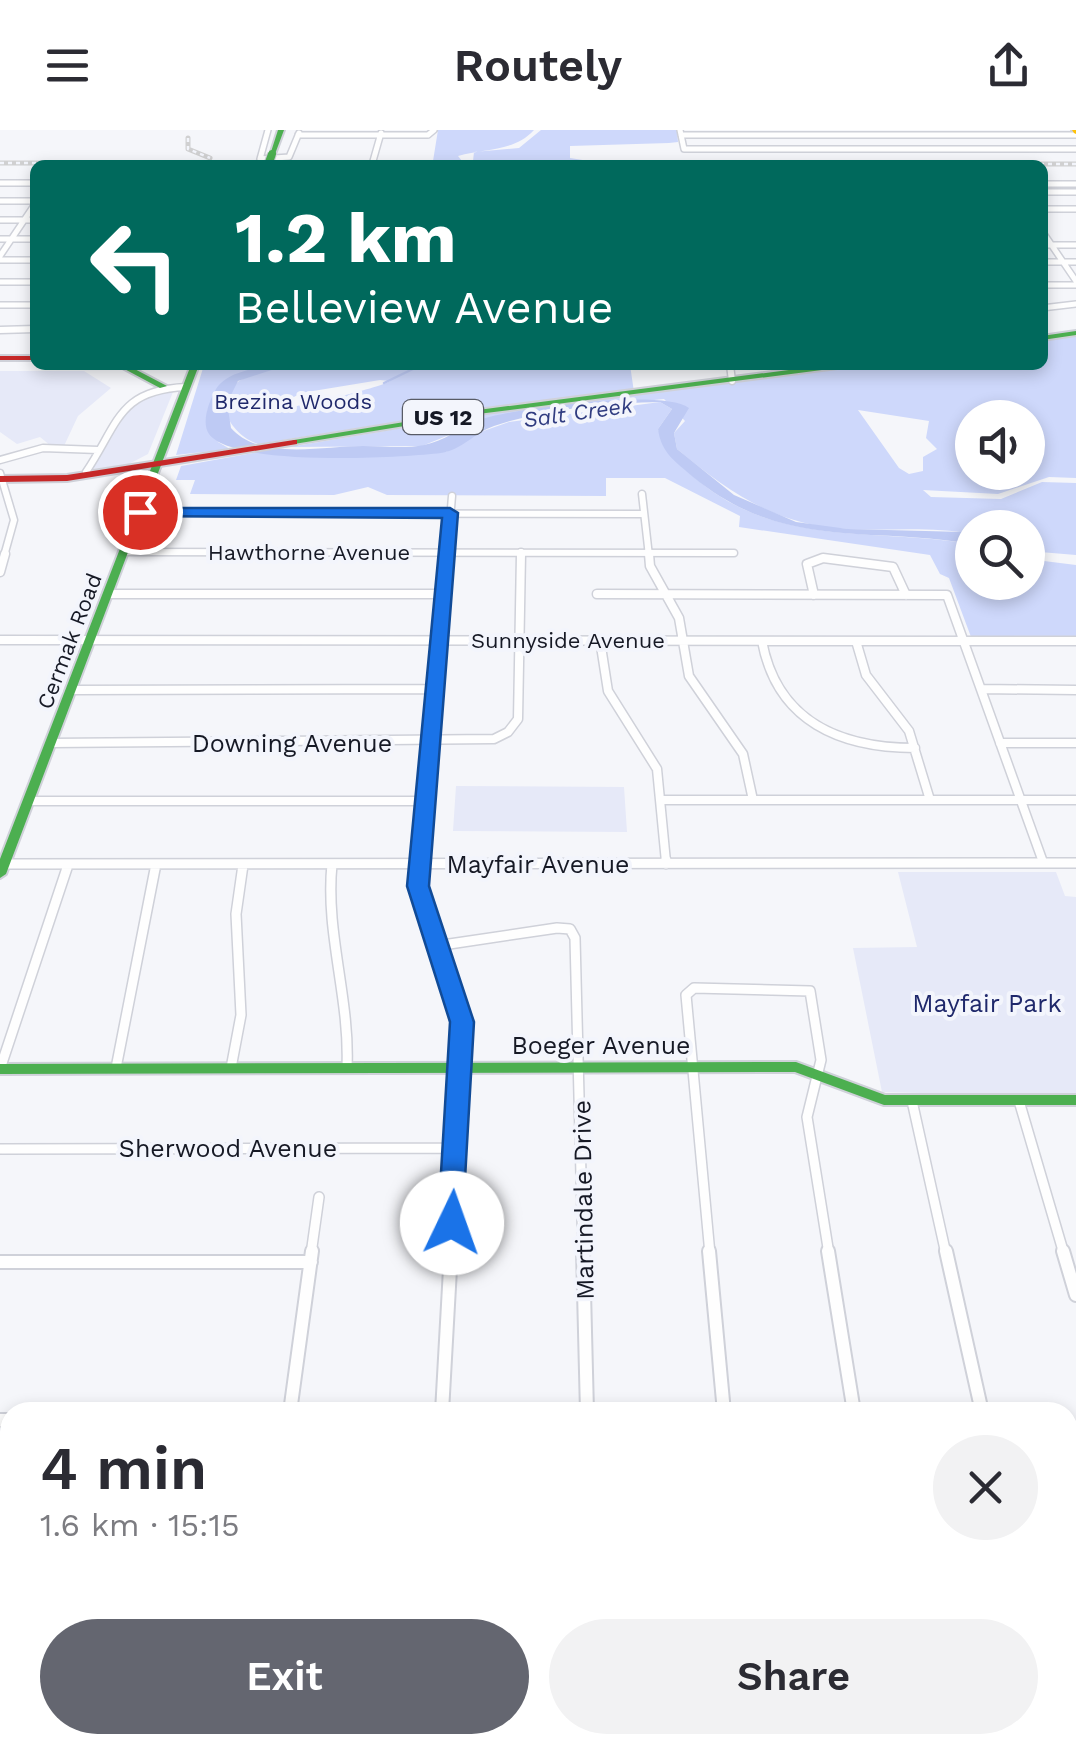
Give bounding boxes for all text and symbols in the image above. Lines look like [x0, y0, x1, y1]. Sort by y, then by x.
icon: menu [40, 38, 95, 93]
icon: share [981, 38, 1036, 93]
text: Routely [454, 39, 622, 92]
text: 1.2 km [235, 197, 457, 279]
icon: left [70, 200, 200, 330]
text: Belleview Avenue [235, 281, 613, 334]
park label: Brezina Woods [214, 389, 372, 414]
water label: Salt Creek [522, 392, 635, 433]
road number: US 12 [403, 400, 483, 434]
map controls [955, 400, 1045, 600]
button: sound [955, 400, 1045, 490]
pin [98, 470, 183, 555]
icon: arrive [113, 485, 168, 540]
button: search [955, 510, 1045, 600]
street label: Hawthorne Avenue [208, 540, 410, 565]
street label: Cermak Road [32, 570, 107, 713]
street label: Sunnyside Avenue [471, 628, 665, 653]
street label: Downing Avenue [192, 729, 392, 758]
street label: Mayfair Avenue [447, 850, 629, 879]
park label: Mayfair Park [912, 989, 1062, 1018]
street label: Boeger Avenue [511, 1031, 691, 1060]
street label: Martindale Drive [567, 1100, 600, 1300]
street label: Sherwood Avenue [119, 1134, 337, 1163]
position arrow [400, 1171, 504, 1275]
text: 4 min [40, 1433, 207, 1504]
button: close [933, 1435, 1038, 1540]
text: 1.6 km · 15:15 [40, 1506, 240, 1544]
button: Exit [40, 1619, 529, 1734]
button: Share [549, 1619, 1038, 1734]

